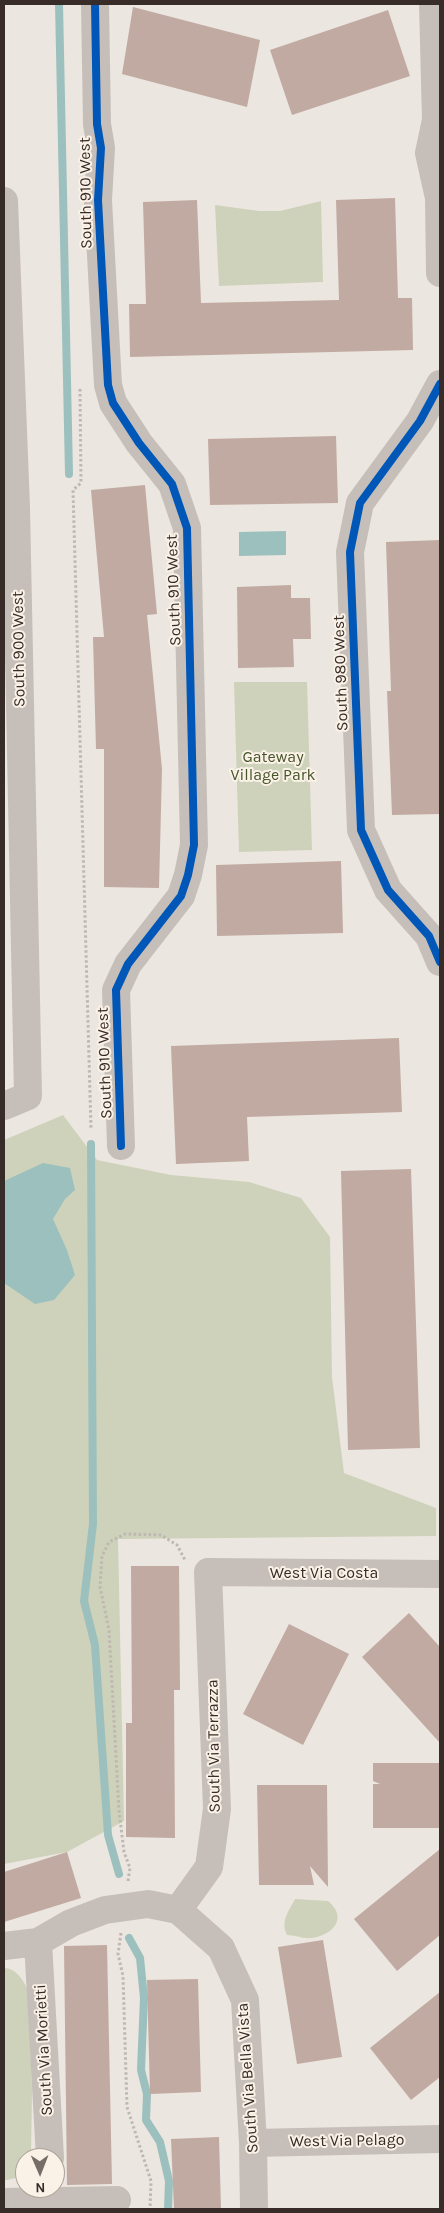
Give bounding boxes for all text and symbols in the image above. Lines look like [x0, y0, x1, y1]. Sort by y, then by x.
street label: South 910 West [75, 137, 97, 249]
street label: South 910 West [162, 534, 186, 646]
street label: South 900 West [8, 591, 30, 707]
street label: South 980 West [329, 614, 353, 732]
park label: Gateway Village Park [230, 747, 316, 785]
street label: South 910 West [93, 1007, 117, 1119]
street label: West Via Costa [270, 1563, 378, 1583]
street label: South Via Terrazza [203, 1679, 225, 1813]
street label: South Via Morietti [31, 1984, 57, 2116]
street label: South Via Bella Vista [233, 2002, 263, 2154]
street label: West Via Pelago [289, 2130, 405, 2152]
north arrow [15, 2148, 65, 2198]
text: N [35, 2179, 45, 2196]

